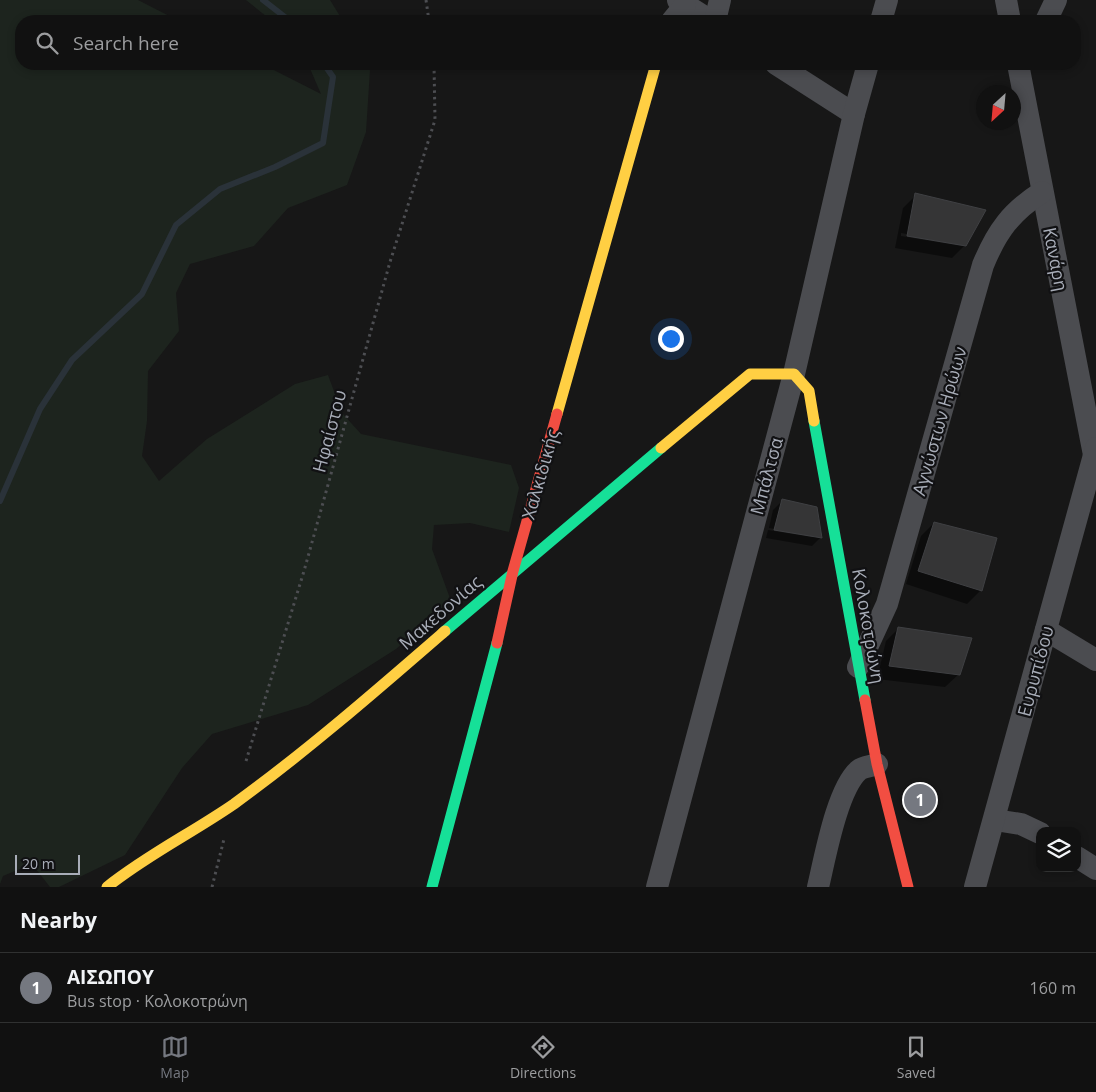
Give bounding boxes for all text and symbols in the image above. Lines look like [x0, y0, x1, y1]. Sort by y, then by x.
search box [15, 15, 1081, 70]
icon: search [33, 29, 61, 57]
text: Search here [73, 30, 179, 56]
north arrow [976, 85, 1021, 130]
street label: Κανάρη [1038, 225, 1074, 293]
your location [658, 326, 684, 352]
street label: Αγνώστων Ηρώων [906, 344, 972, 498]
street label: Ηφαίστου [306, 387, 352, 475]
street label: Χαλκιδικής [516, 426, 564, 522]
street label: Μπάλτσα [744, 435, 788, 517]
street label: Κολοκοτρώνη [847, 566, 891, 686]
street label: Μακεδονίας [393, 569, 487, 655]
street label: Ευρυπίδου [1011, 623, 1059, 719]
pin: 1 [904, 781, 936, 819]
map controls [1036, 827, 1081, 872]
button: layers [1036, 827, 1081, 872]
scale bar [15, 852, 80, 875]
text: 20 m [22, 854, 55, 873]
text: Nearby [20, 906, 97, 934]
text: ΑΙΣΩΠΟΥ [67, 964, 154, 990]
text: 1 [31, 977, 41, 999]
text: 160 m [1030, 977, 1076, 999]
text: Bus stop · Κολοκοτρώνη [67, 990, 248, 1012]
tab: Map [160, 1033, 189, 1082]
tab: Directions [510, 1033, 576, 1082]
tab: Saved [897, 1033, 936, 1082]

